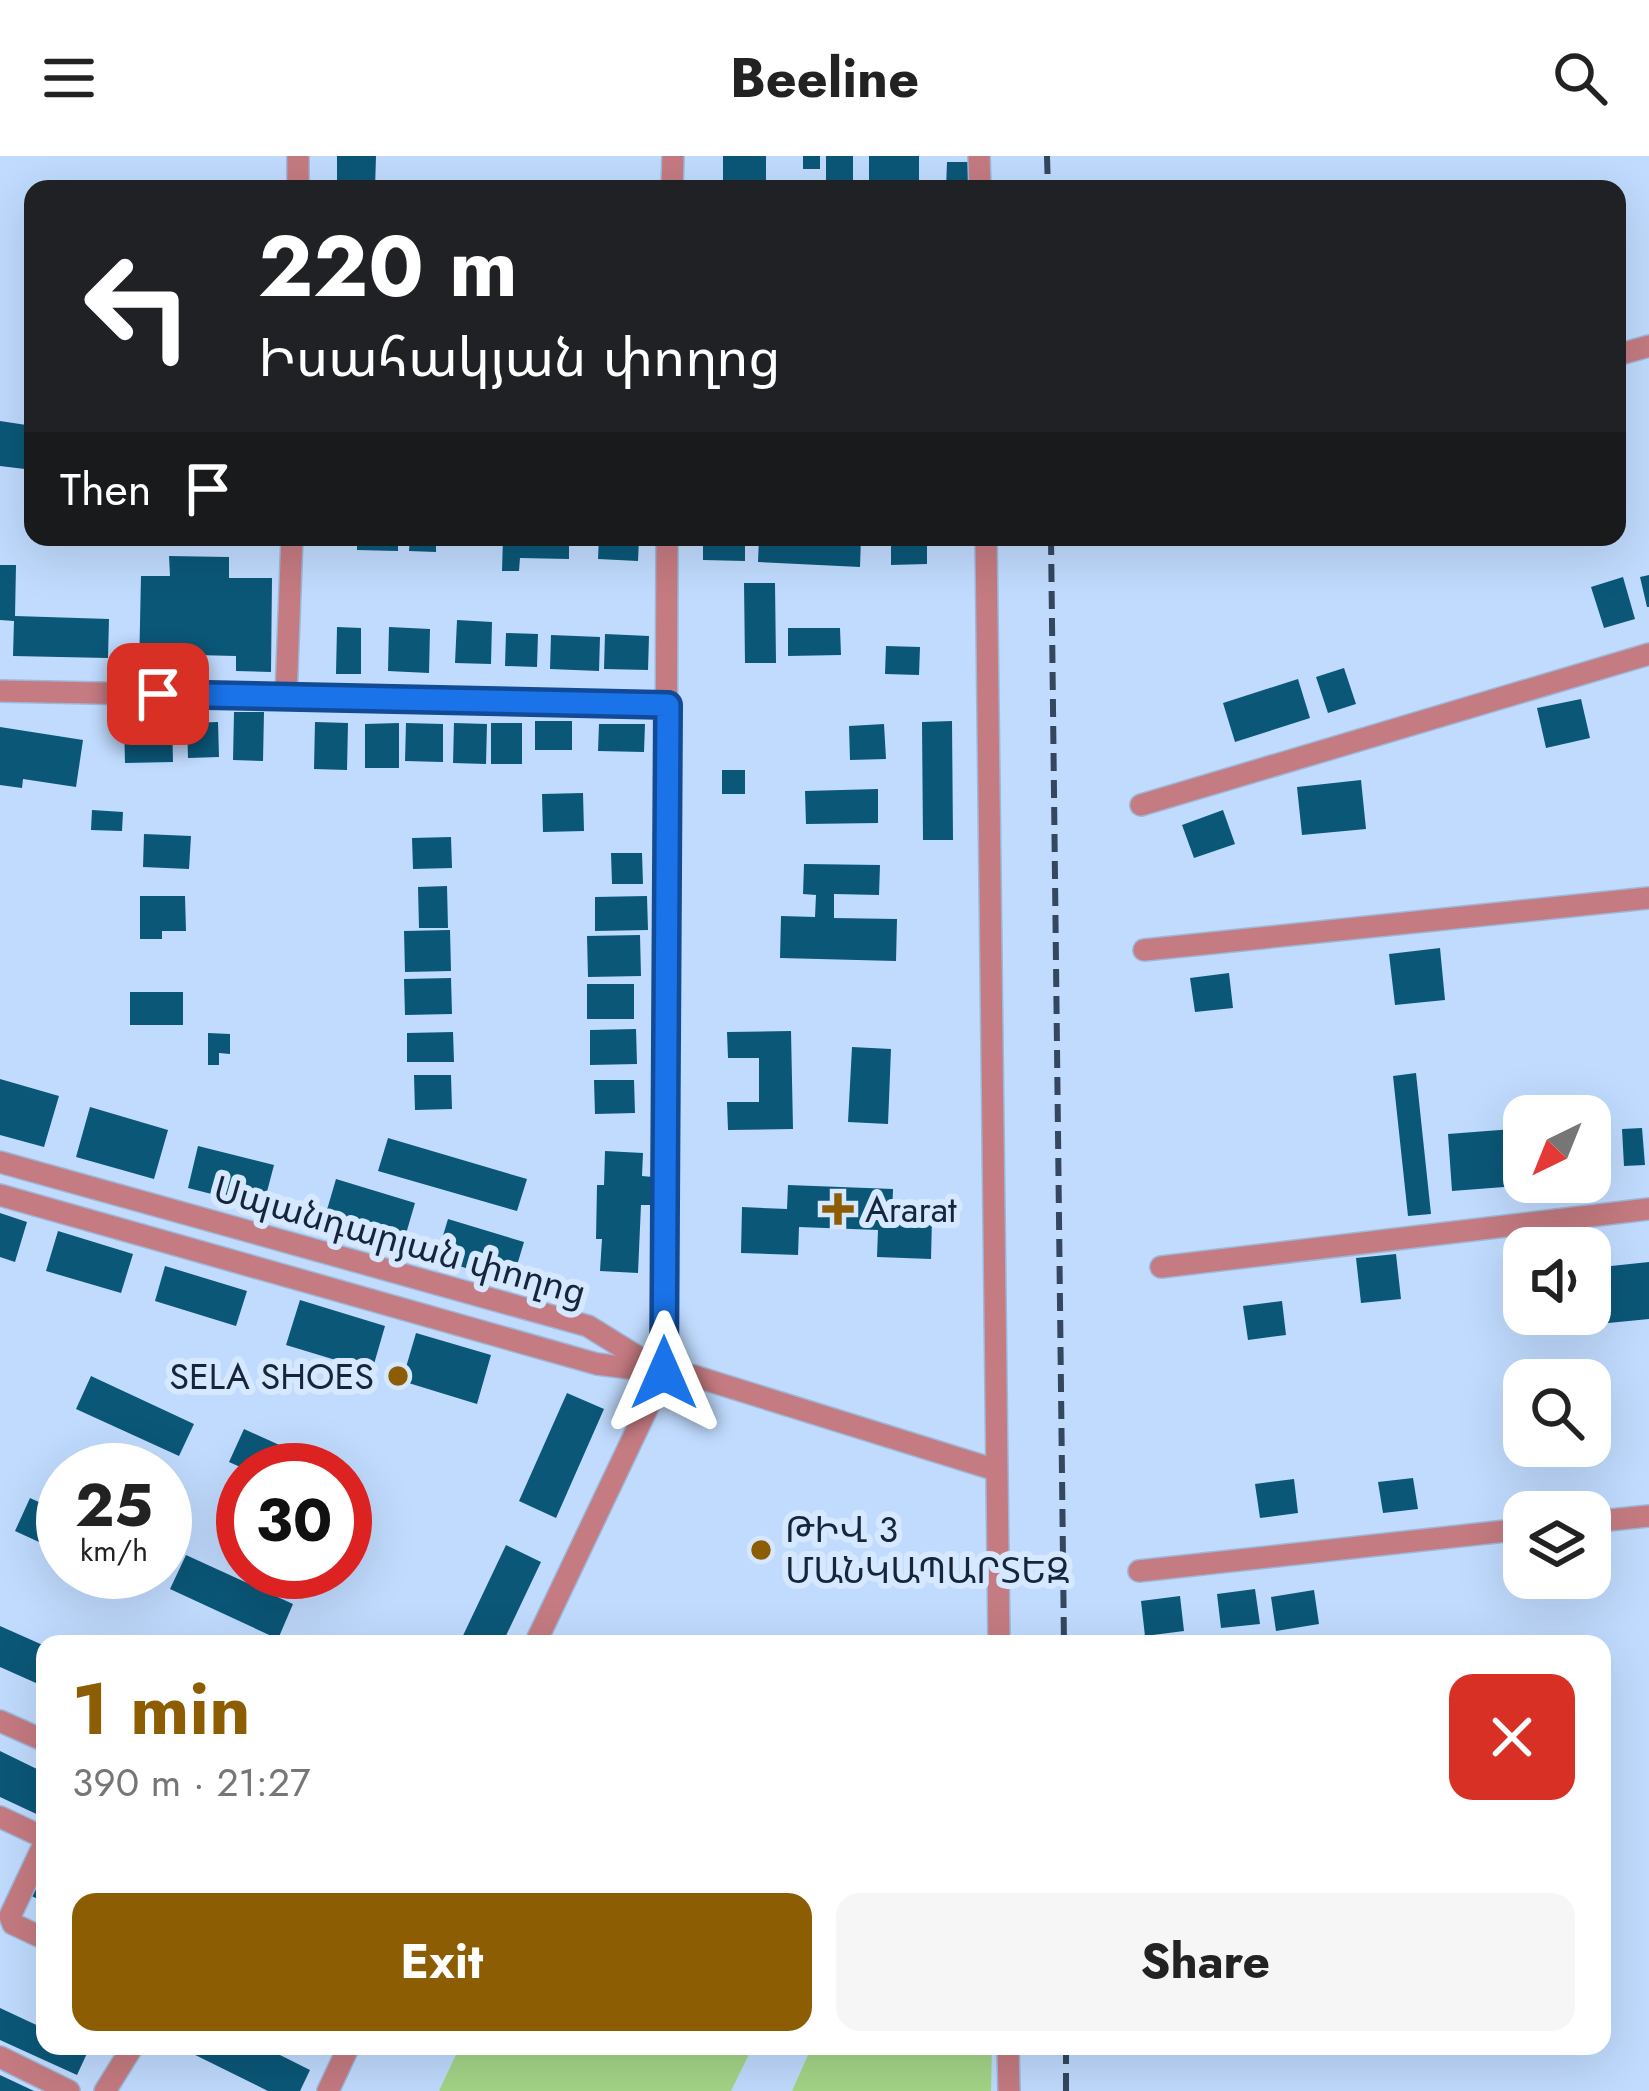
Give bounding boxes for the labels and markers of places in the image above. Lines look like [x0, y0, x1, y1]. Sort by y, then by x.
pin [107, 643, 209, 745]
place label: Ararat [865, 1183, 957, 1235]
marker: Ararat [822, 1193, 854, 1225]
place label: SELA SHOES [169, 1350, 374, 1402]
marker: SELA SHOES [385, 1363, 411, 1389]
place label: ԹԻՎ 3 ՄԱՆԿԱՊԱՐՏԵԶ [785, 1503, 1070, 1596]
marker: ԹԻՎ 3 ՄԱՆԿԱՊԱՐՏԵԶ [748, 1537, 774, 1563]

